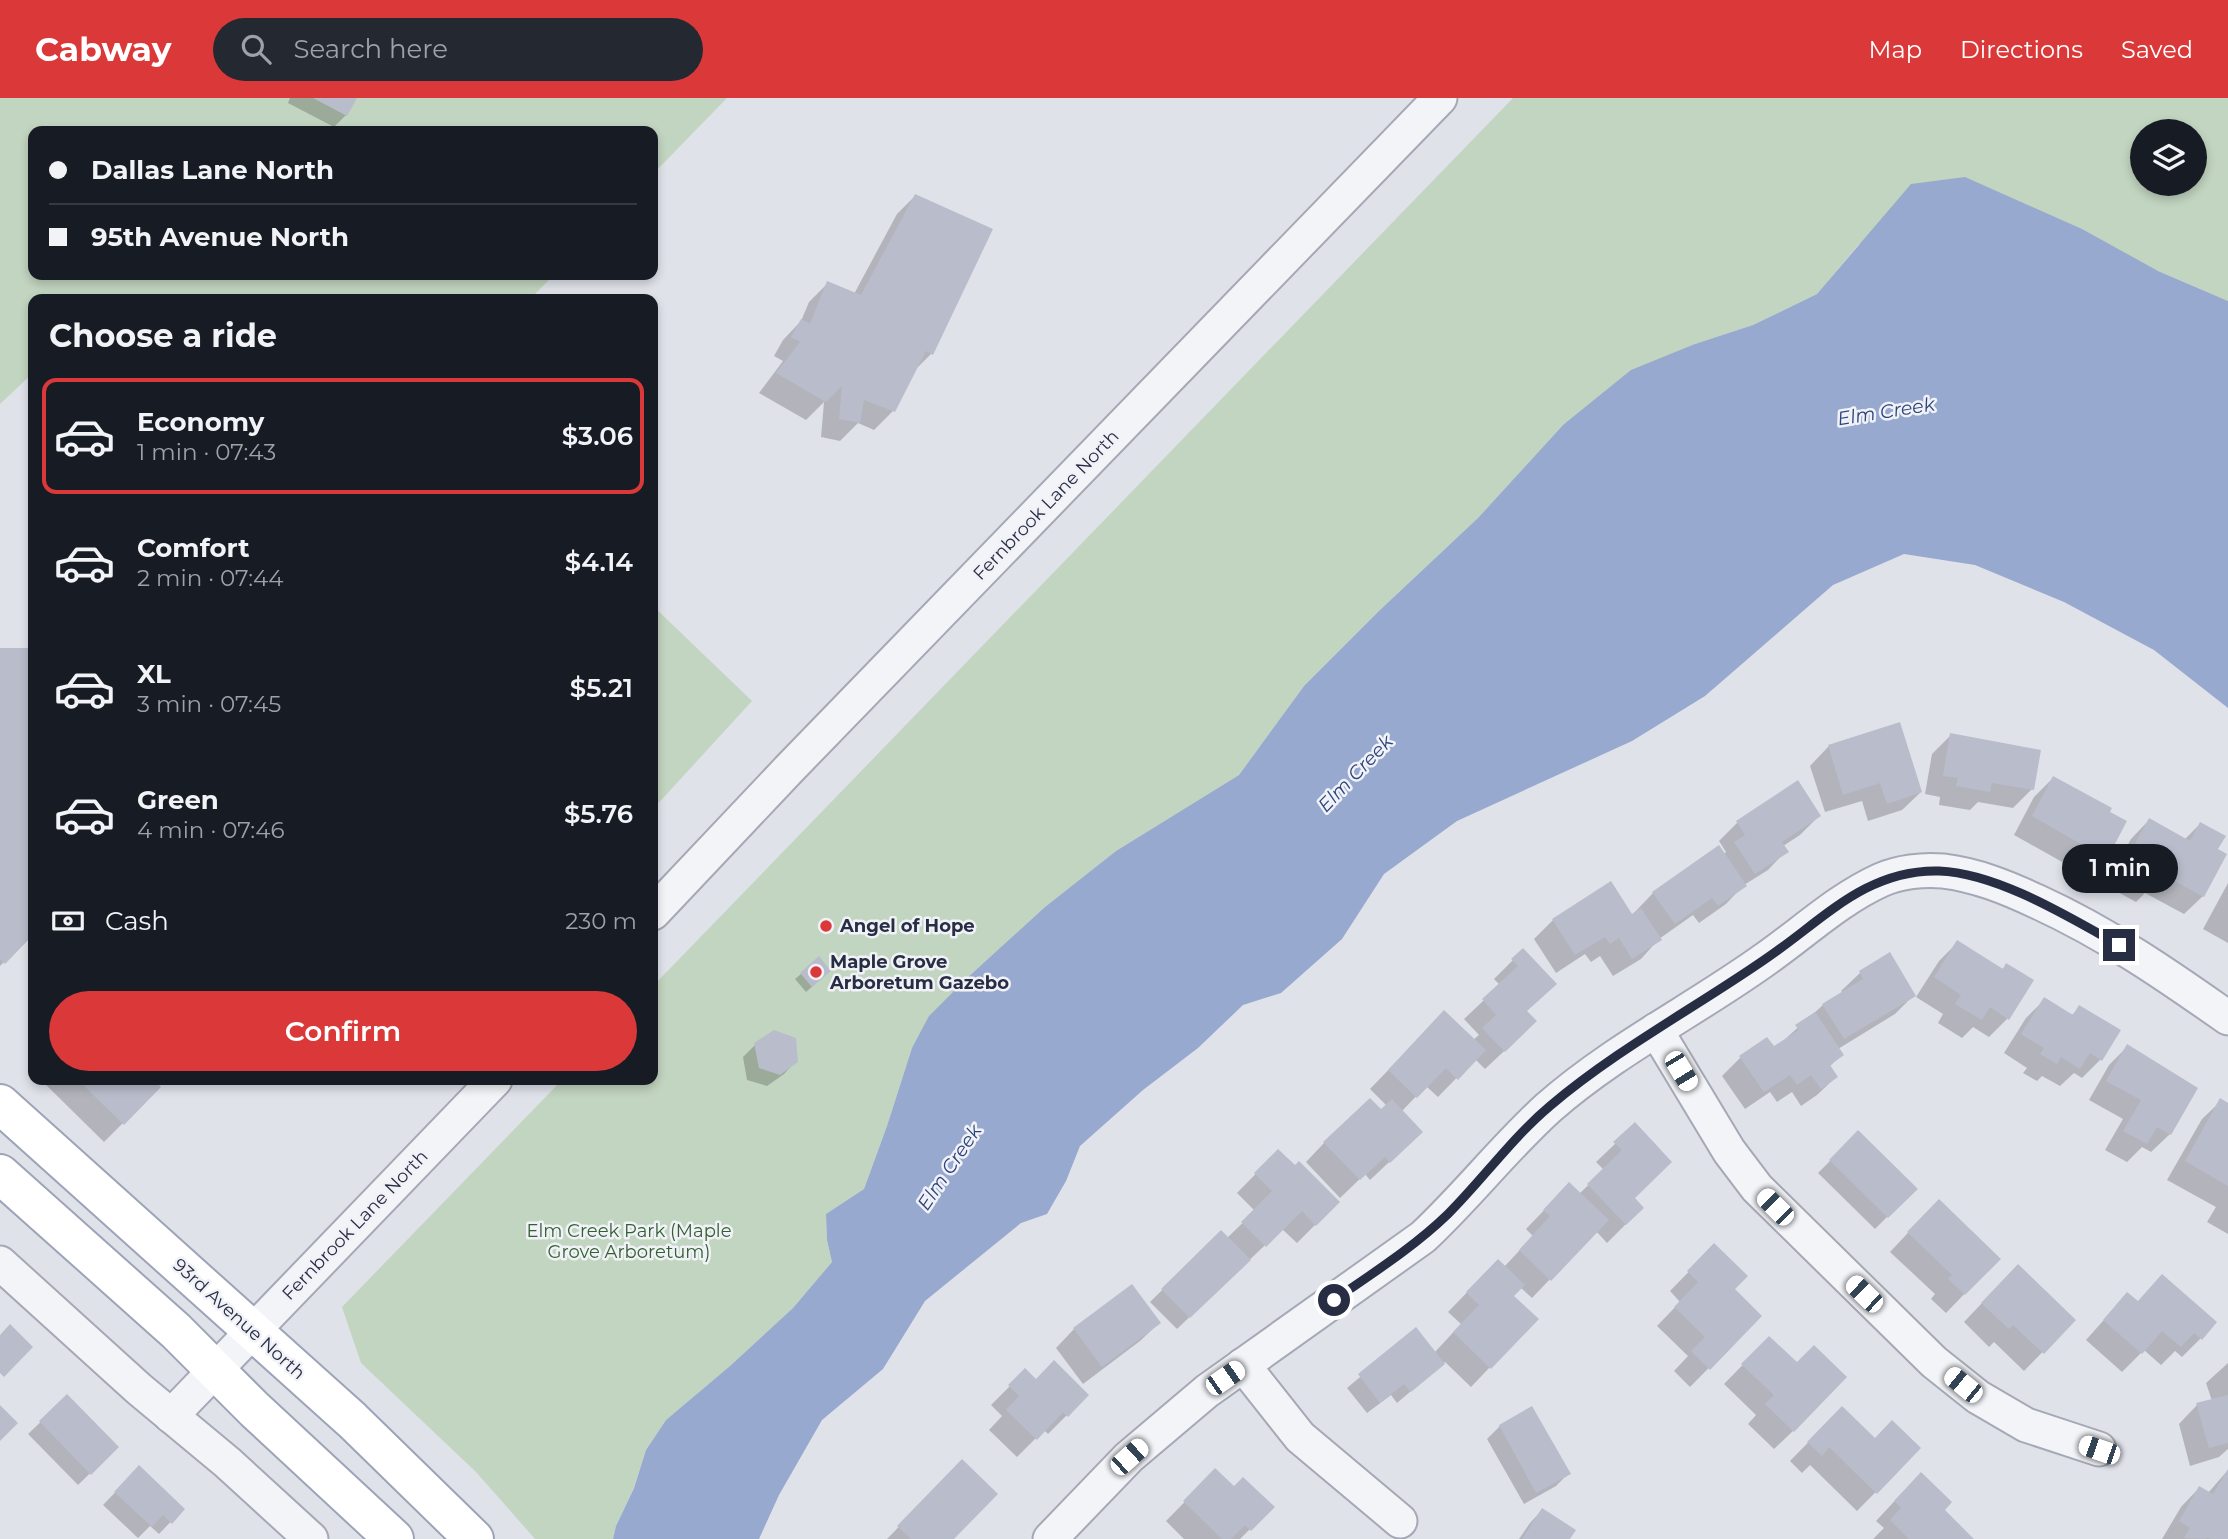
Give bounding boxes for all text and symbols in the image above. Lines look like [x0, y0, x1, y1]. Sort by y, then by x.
search box [213, 18, 703, 81]
text: Cabway [35, 29, 171, 69]
icon: search [237, 30, 275, 68]
text: Search here [293, 33, 448, 65]
text: Map [1869, 35, 1922, 64]
text: Directions [1960, 35, 2083, 64]
text: Saved [2121, 35, 2193, 64]
map controls [2130, 119, 2207, 196]
button: layers [2130, 119, 2207, 196]
text: Dallas Lane North [91, 154, 334, 186]
text: 95th Avenue North [91, 221, 349, 253]
text: Choose a ride [49, 316, 277, 355]
water label: Elm Creek [1836, 392, 1937, 431]
icon: car [53, 405, 116, 468]
text: Economy [137, 406, 264, 438]
text: $3.06 [562, 420, 633, 452]
street label: Fernbrook Lane North [969, 425, 1123, 585]
text: 1 min · 07:43 [137, 438, 276, 466]
icon: car [53, 531, 116, 594]
text: Comfort [137, 532, 249, 564]
text: $4.14 [565, 546, 633, 578]
text: 2 min · 07:44 [137, 564, 284, 592]
icon: car [53, 657, 116, 720]
text: XL [137, 658, 171, 690]
text: $5.21 [570, 672, 633, 704]
text: 3 min · 07:45 [137, 690, 281, 718]
water label: Elm Creek [1313, 730, 1398, 817]
icon: car [53, 783, 116, 846]
text: Green [137, 784, 219, 816]
text: $5.76 [564, 798, 633, 830]
text: 4 min · 07:46 [137, 816, 284, 844]
callout: 1 min [2061, 844, 2177, 892]
text: 1 min [2089, 854, 2151, 882]
icon: cash [49, 902, 87, 940]
text: Cash [105, 905, 169, 937]
text: 230 m [565, 907, 637, 935]
place label: Angel of Hope [839, 915, 975, 937]
marker: Angel of Hope [818, 918, 834, 934]
route end [2103, 929, 2135, 961]
place label: Maple Grove Arboretum Gazebo [829, 951, 1009, 994]
marker: Maple Grove Arboretum Gazebo [808, 964, 824, 980]
button: Confirm [49, 991, 637, 1071]
car [1662, 1048, 1701, 1094]
water label: Elm Creek [912, 1120, 987, 1214]
street label: Fernbrook Lane North [278, 1145, 432, 1305]
car [1753, 1185, 1798, 1229]
park label: Elm Creek Park (Maple Grove Arboretum) [526, 1220, 732, 1263]
street label: 93rd Avenue North [168, 1254, 310, 1384]
car [1842, 1272, 1887, 1316]
route start [1318, 1284, 1350, 1316]
car [1202, 1357, 1249, 1399]
car [1941, 1364, 1986, 1406]
car [2076, 1433, 2123, 1467]
car [1107, 1435, 1152, 1479]

